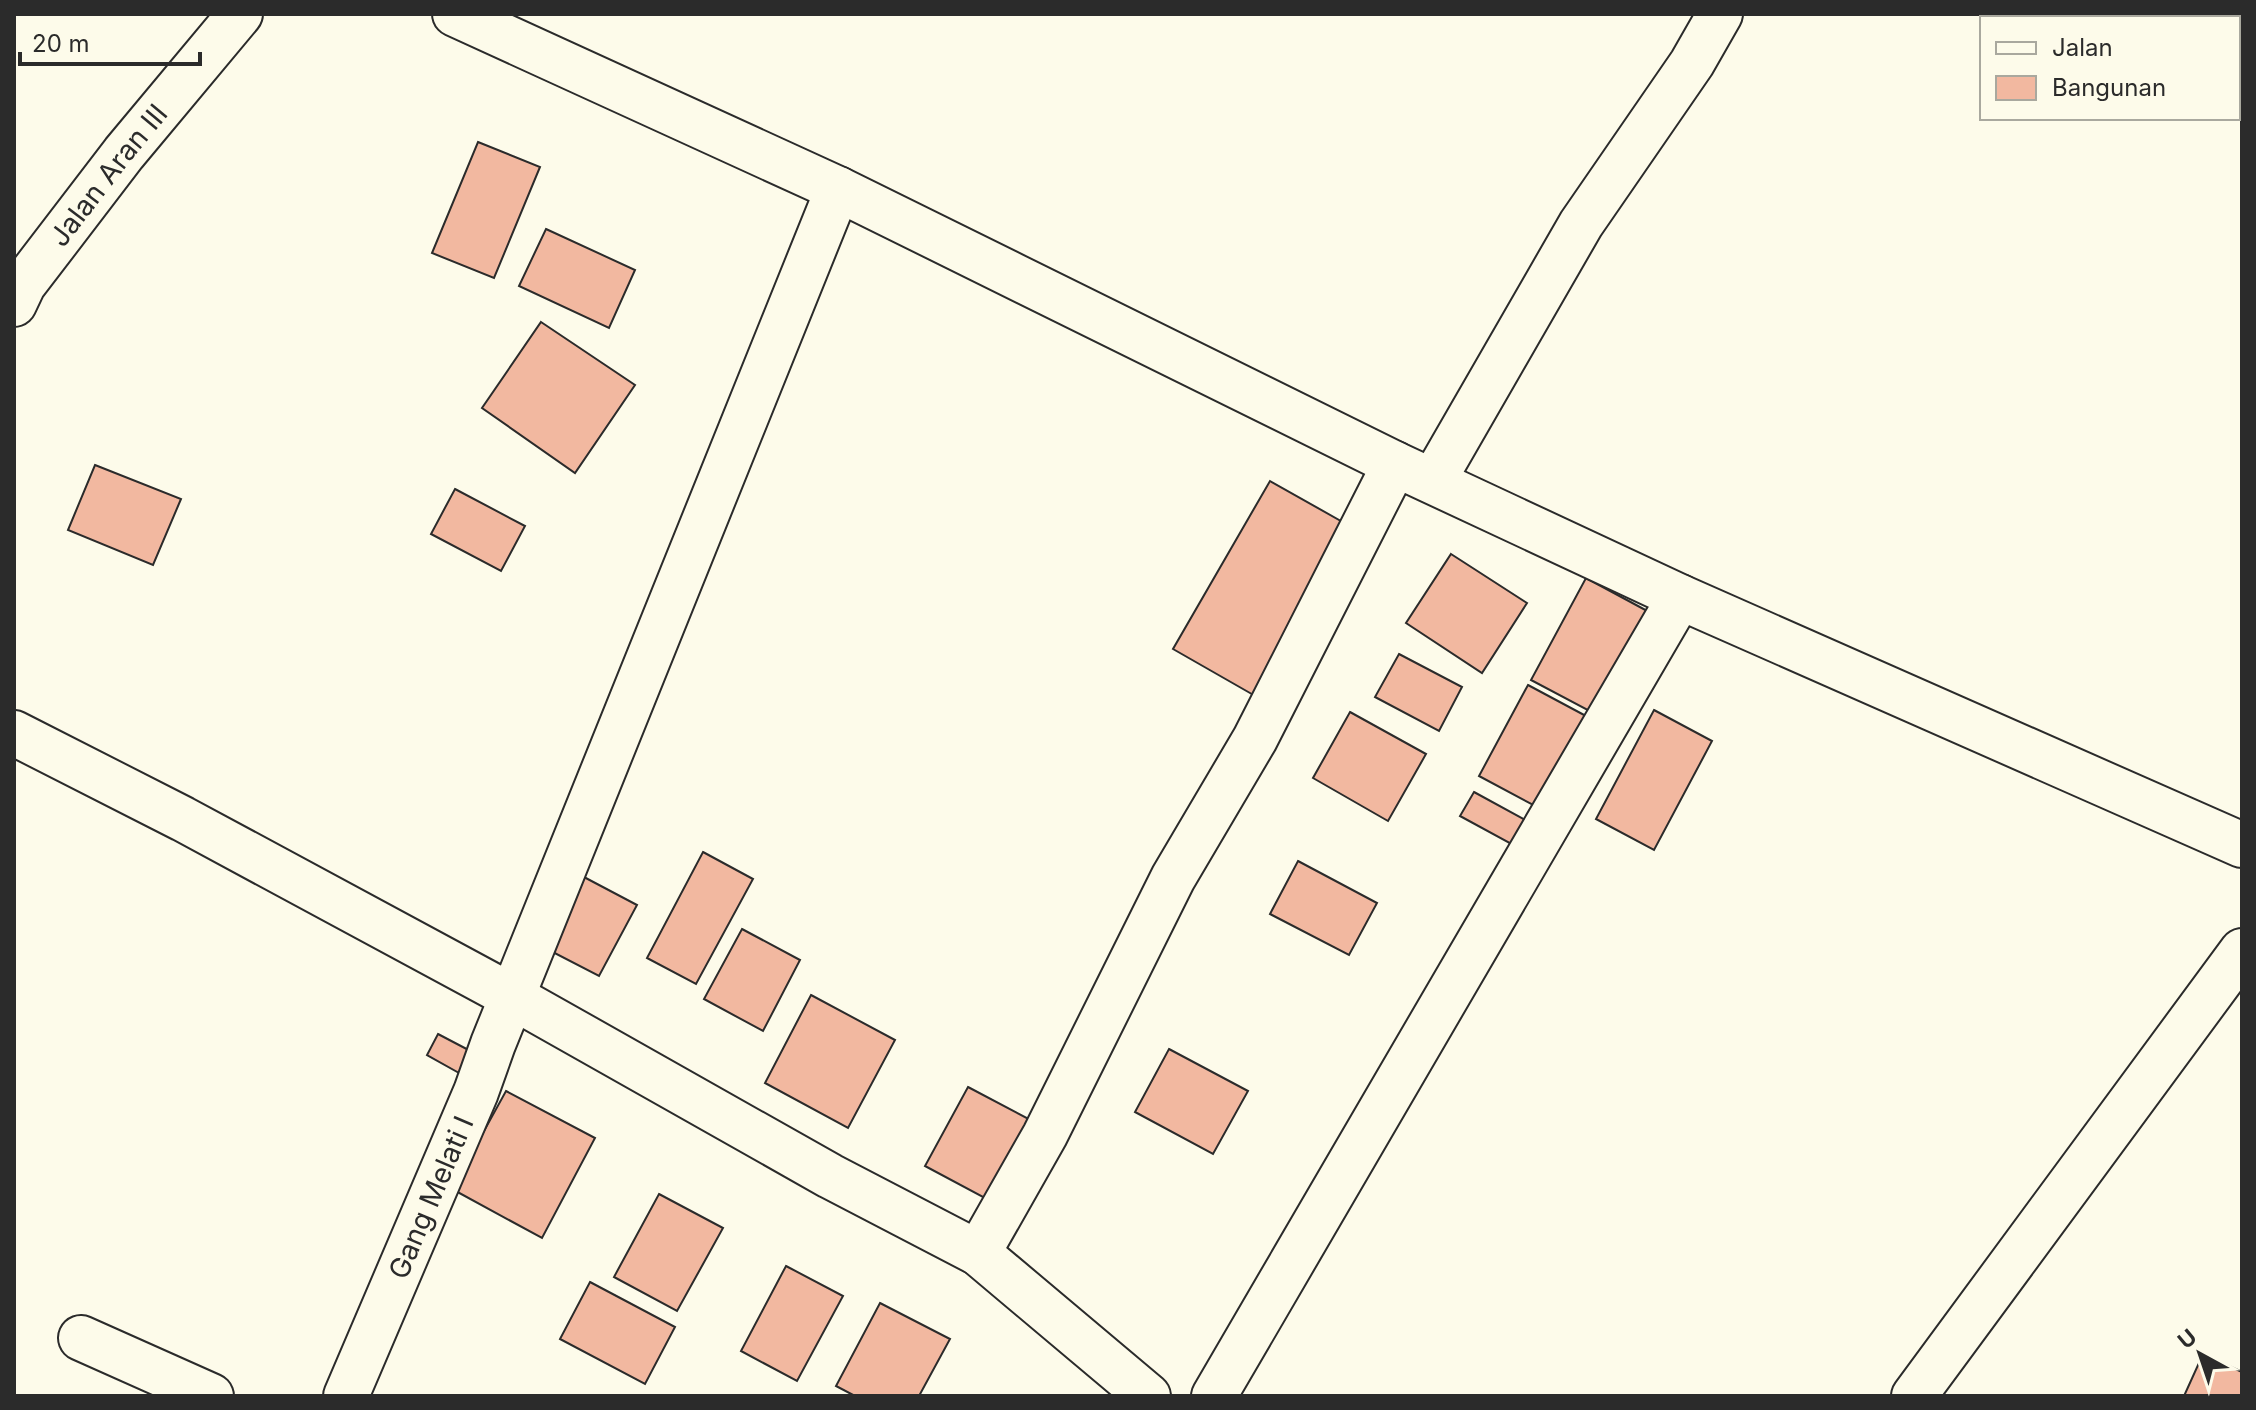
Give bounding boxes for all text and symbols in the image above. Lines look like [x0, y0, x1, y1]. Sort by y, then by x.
scale bar [20, 16, 200, 66]
legend [1980, 16, 2240, 120]
text: 20 m [32, 29, 90, 58]
text: Jalan [2052, 33, 2113, 62]
text: Bangunan [2052, 73, 2166, 102]
street label: Jalan Aran III [42, 97, 174, 253]
street label: Gang Melati I [381, 1111, 481, 1284]
north arrow [2160, 1314, 2240, 1394]
text: U [2173, 1324, 2202, 1354]

